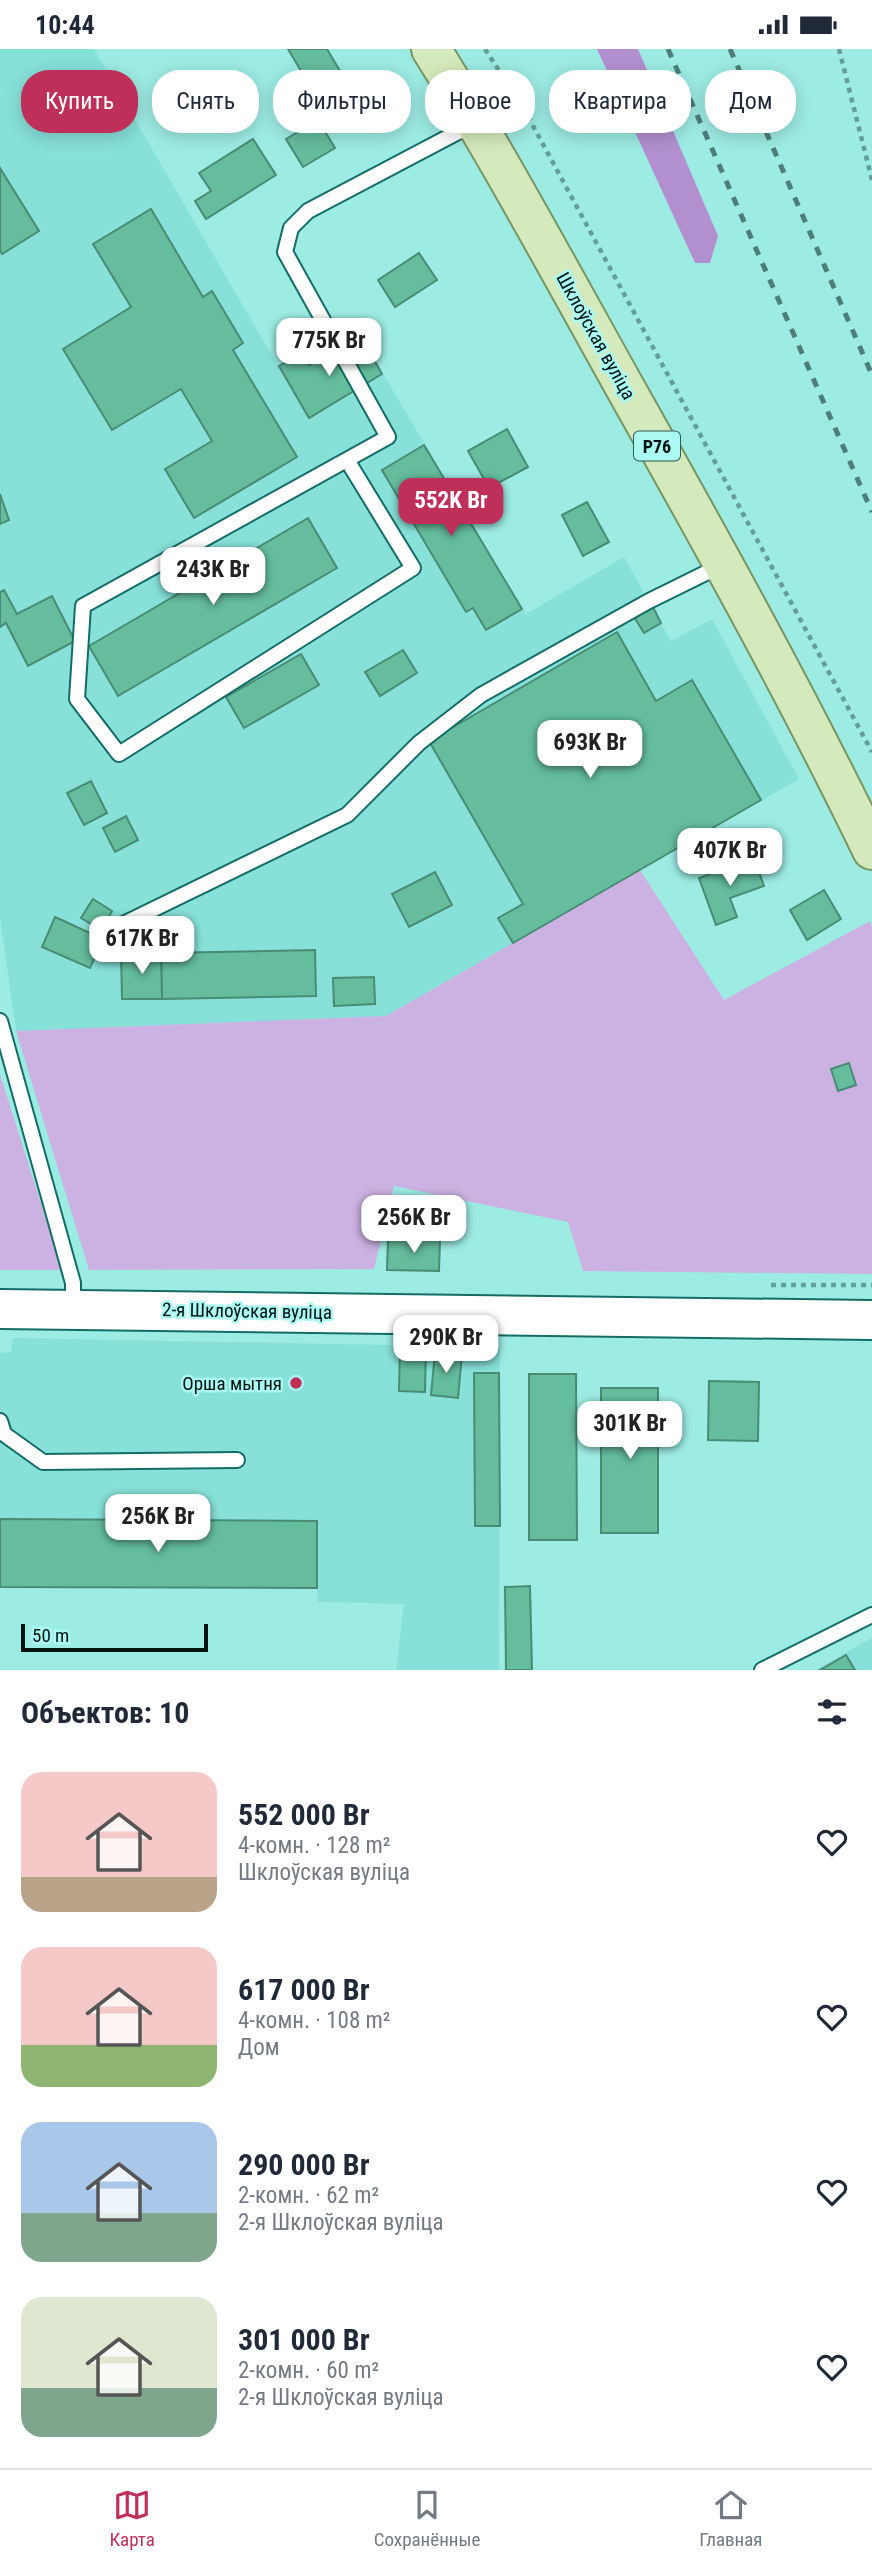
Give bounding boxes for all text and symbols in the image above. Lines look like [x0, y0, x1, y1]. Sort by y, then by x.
text: 10:44 [35, 10, 95, 40]
chip: Купить [21, 70, 138, 133]
chip: Снять [152, 70, 259, 133]
chip: Фильтры [273, 70, 411, 133]
chip: Новое [425, 70, 535, 133]
chip: Квартира [549, 70, 691, 133]
chip: Дом [705, 70, 796, 133]
street label: Шклоўская вуліца [551, 268, 641, 404]
pin: 775K Br [264, 319, 394, 378]
text: 775K Br [292, 327, 366, 354]
road number: Р76 [634, 431, 680, 461]
pin: 552K Br [386, 479, 516, 538]
text: 552K Br [414, 487, 488, 514]
pin: 243K Br [148, 547, 278, 607]
text: 243K Br [176, 556, 250, 583]
pin: 693K Br [525, 721, 655, 780]
text: 693K Br [553, 729, 627, 756]
pin: 407K Br [665, 829, 795, 888]
text: 407K Br [693, 837, 767, 864]
pin: 617K Br [77, 916, 207, 976]
text: 617K Br [105, 925, 179, 952]
pin: 256K Br [349, 1195, 479, 1255]
text: 256K Br [377, 1204, 451, 1231]
street label: 2-я Шклоўская вуліца [162, 1298, 332, 1324]
pin: 290K Br [381, 1315, 511, 1375]
text: 290K Br [409, 1324, 483, 1351]
place label: Орша мытня [182, 1372, 282, 1395]
marker: Орша мытня [288, 1375, 304, 1391]
pin: 301K Br [565, 1401, 695, 1461]
text: 301K Br [593, 1410, 667, 1437]
pin: 256K Br [93, 1495, 223, 1554]
text: 256K Br [121, 1503, 195, 1530]
scale bar [21, 1621, 208, 1653]
text: 50 m [32, 1624, 69, 1647]
icon: filters [813, 1693, 851, 1731]
text: Объектов: 10 [21, 1695, 189, 1730]
text: 552 000 Br [238, 1797, 370, 1832]
icon: home [77, 1800, 161, 1884]
icon: heart [813, 1823, 851, 1861]
text: 4-комн. · 128 m² [238, 1832, 390, 1859]
text: Шклоўская вуліца [238, 1859, 410, 1886]
text: 617 000 Br [238, 1972, 370, 2007]
icon: home [77, 1975, 161, 2059]
icon: heart [813, 1998, 851, 2036]
text: 4-комн. · 108 m² [238, 2007, 390, 2034]
text: Дом [238, 2034, 280, 2061]
text: 290 000 Br [238, 2147, 370, 2182]
icon: home [77, 2150, 161, 2234]
icon: heart [813, 2173, 851, 2211]
text: 2-комн. · 62 m² [238, 2182, 379, 2209]
text: 2-я Шклоўская вуліца [238, 2209, 444, 2236]
text: 301 000 Br [238, 2322, 370, 2357]
icon: home [77, 2325, 161, 2409]
icon: heart [813, 2348, 851, 2386]
text: 2-комн. · 60 m² [238, 2357, 379, 2384]
text: 2-я Шклоўская вуліца [238, 2384, 444, 2411]
tab: Карта [109, 2486, 155, 2551]
tab: Сохранённые [374, 2486, 480, 2551]
tab: Главная [699, 2486, 763, 2551]

